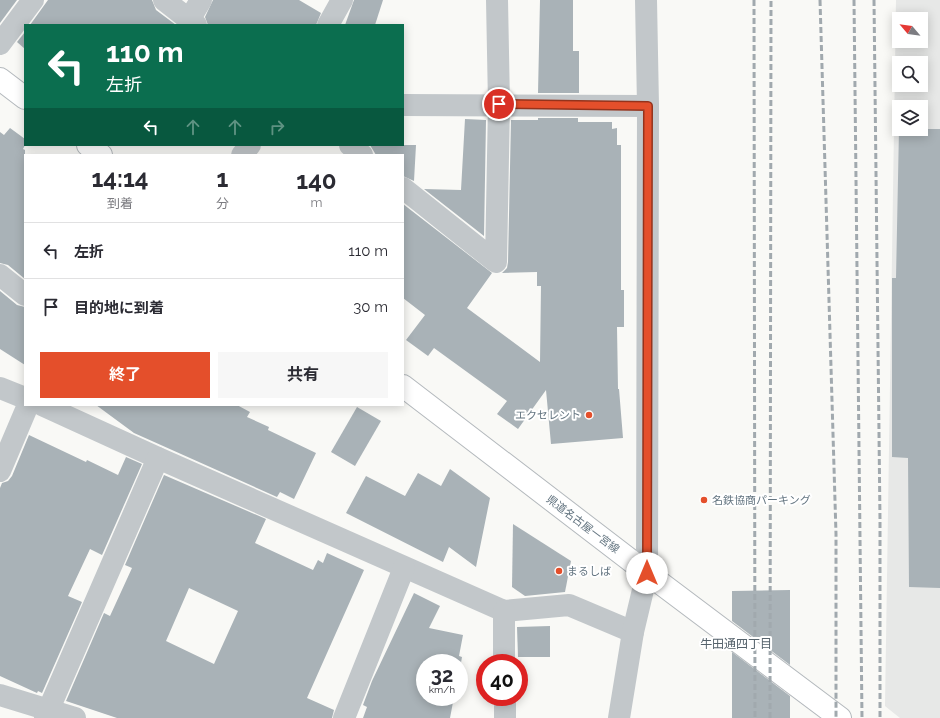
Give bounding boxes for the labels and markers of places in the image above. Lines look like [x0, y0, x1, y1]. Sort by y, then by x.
pin [482, 87, 516, 121]
place label: エクセレント [515, 409, 581, 422]
marker: エクセレント [584, 410, 594, 420]
place label: 名鉄協商パーキング [712, 494, 811, 507]
marker: 名鉄協商パーキング [699, 495, 709, 505]
place label: まるしば [567, 565, 611, 578]
marker: まるしば [554, 566, 564, 576]

